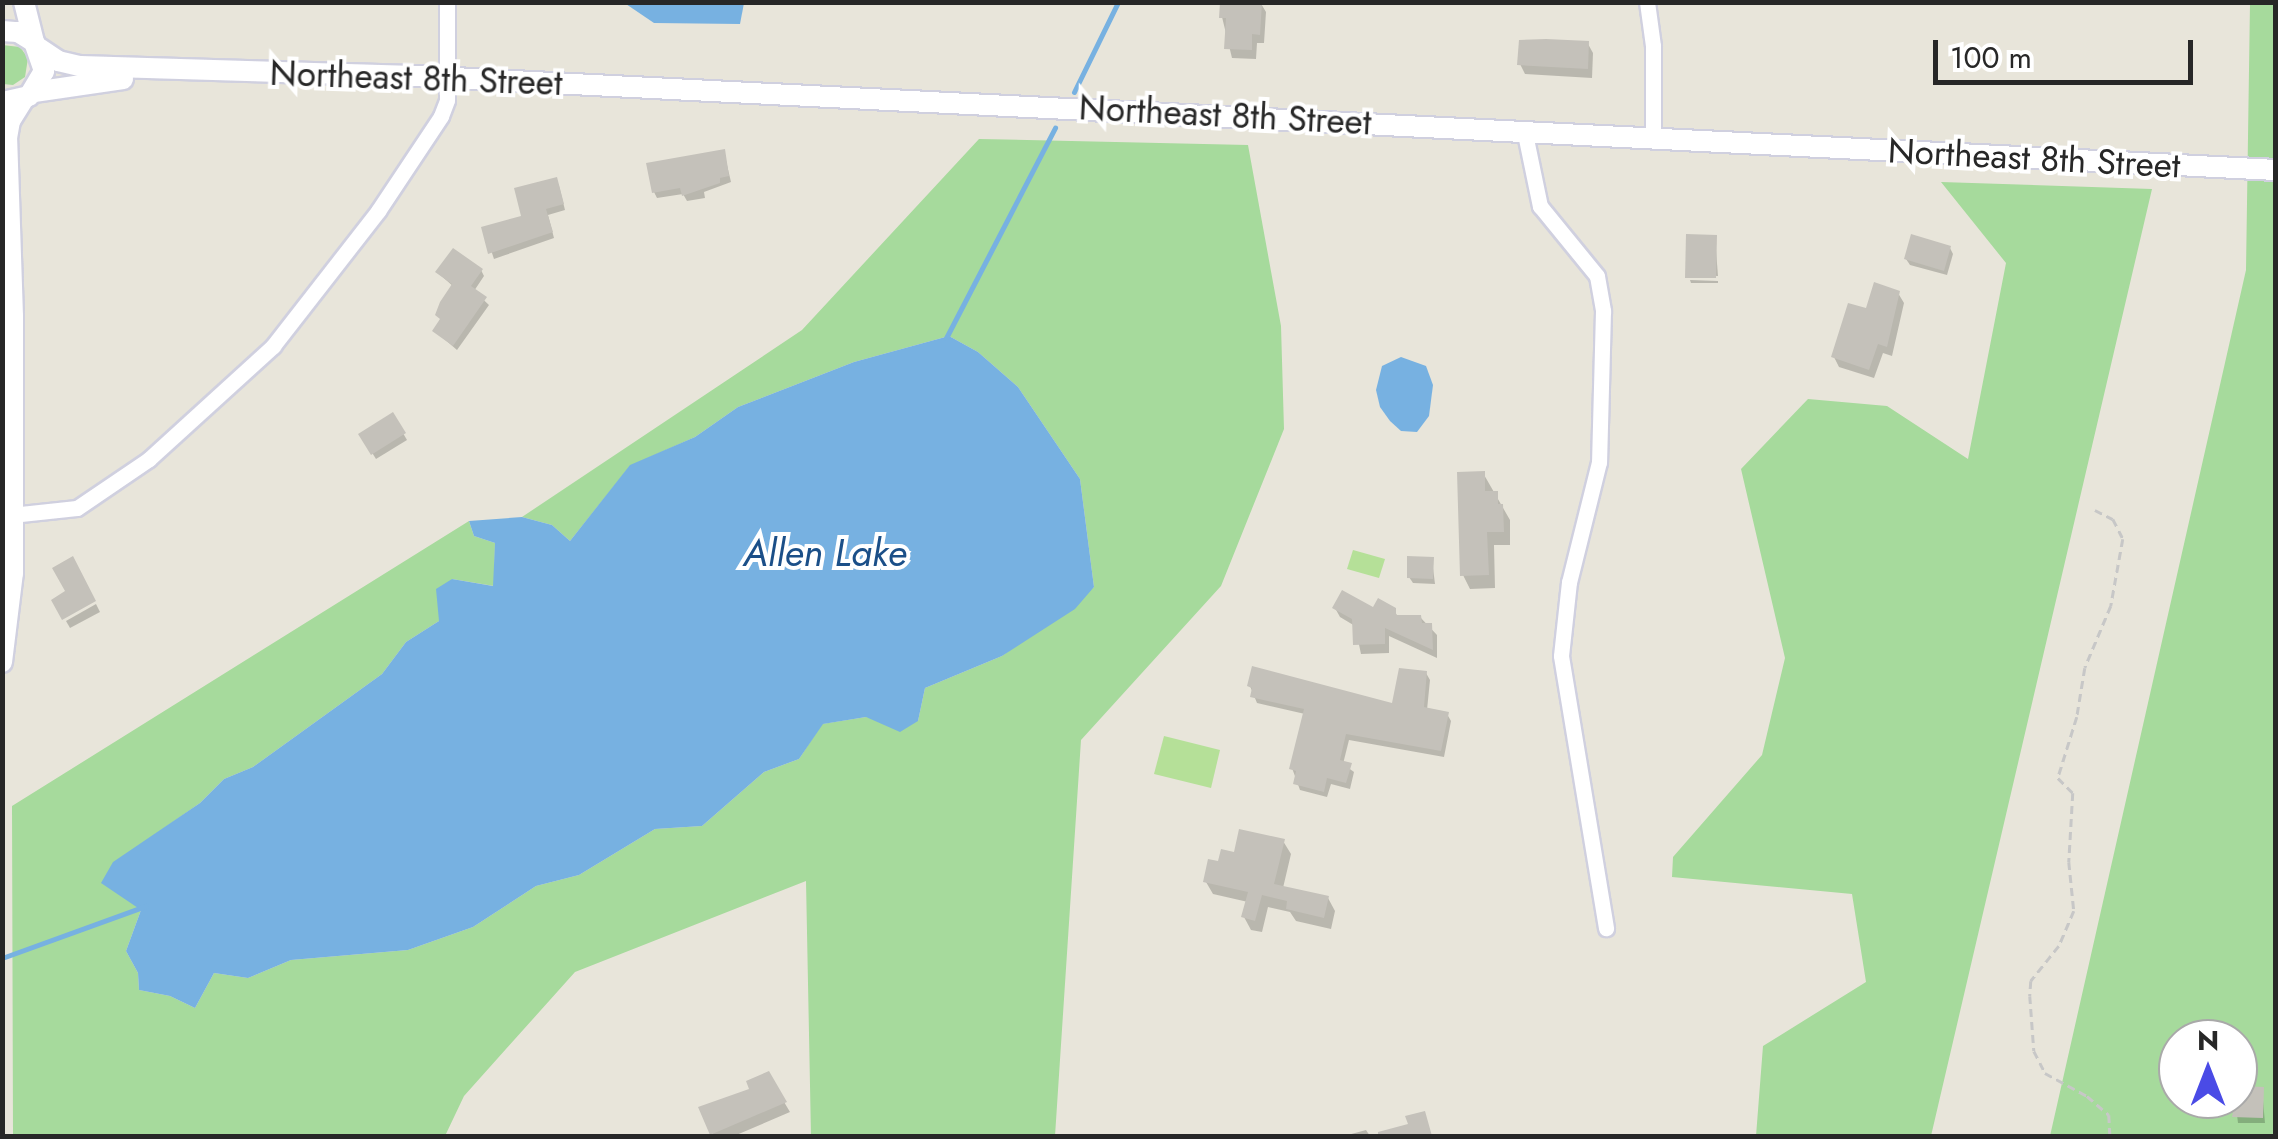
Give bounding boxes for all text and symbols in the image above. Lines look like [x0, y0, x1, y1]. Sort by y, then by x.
scale bar [1938, 20, 2198, 82]
text: 100 m [1950, 36, 2032, 79]
street label: Northeast 8th Street [269, 52, 563, 104]
street label: Northeast 8th Street [1078, 86, 1372, 144]
street label: Northeast 8th Street [1887, 129, 2181, 187]
water label: Allen Lake [743, 530, 907, 576]
north arrow [2158, 1019, 2258, 1119]
text: N [2197, 1020, 2219, 1061]

